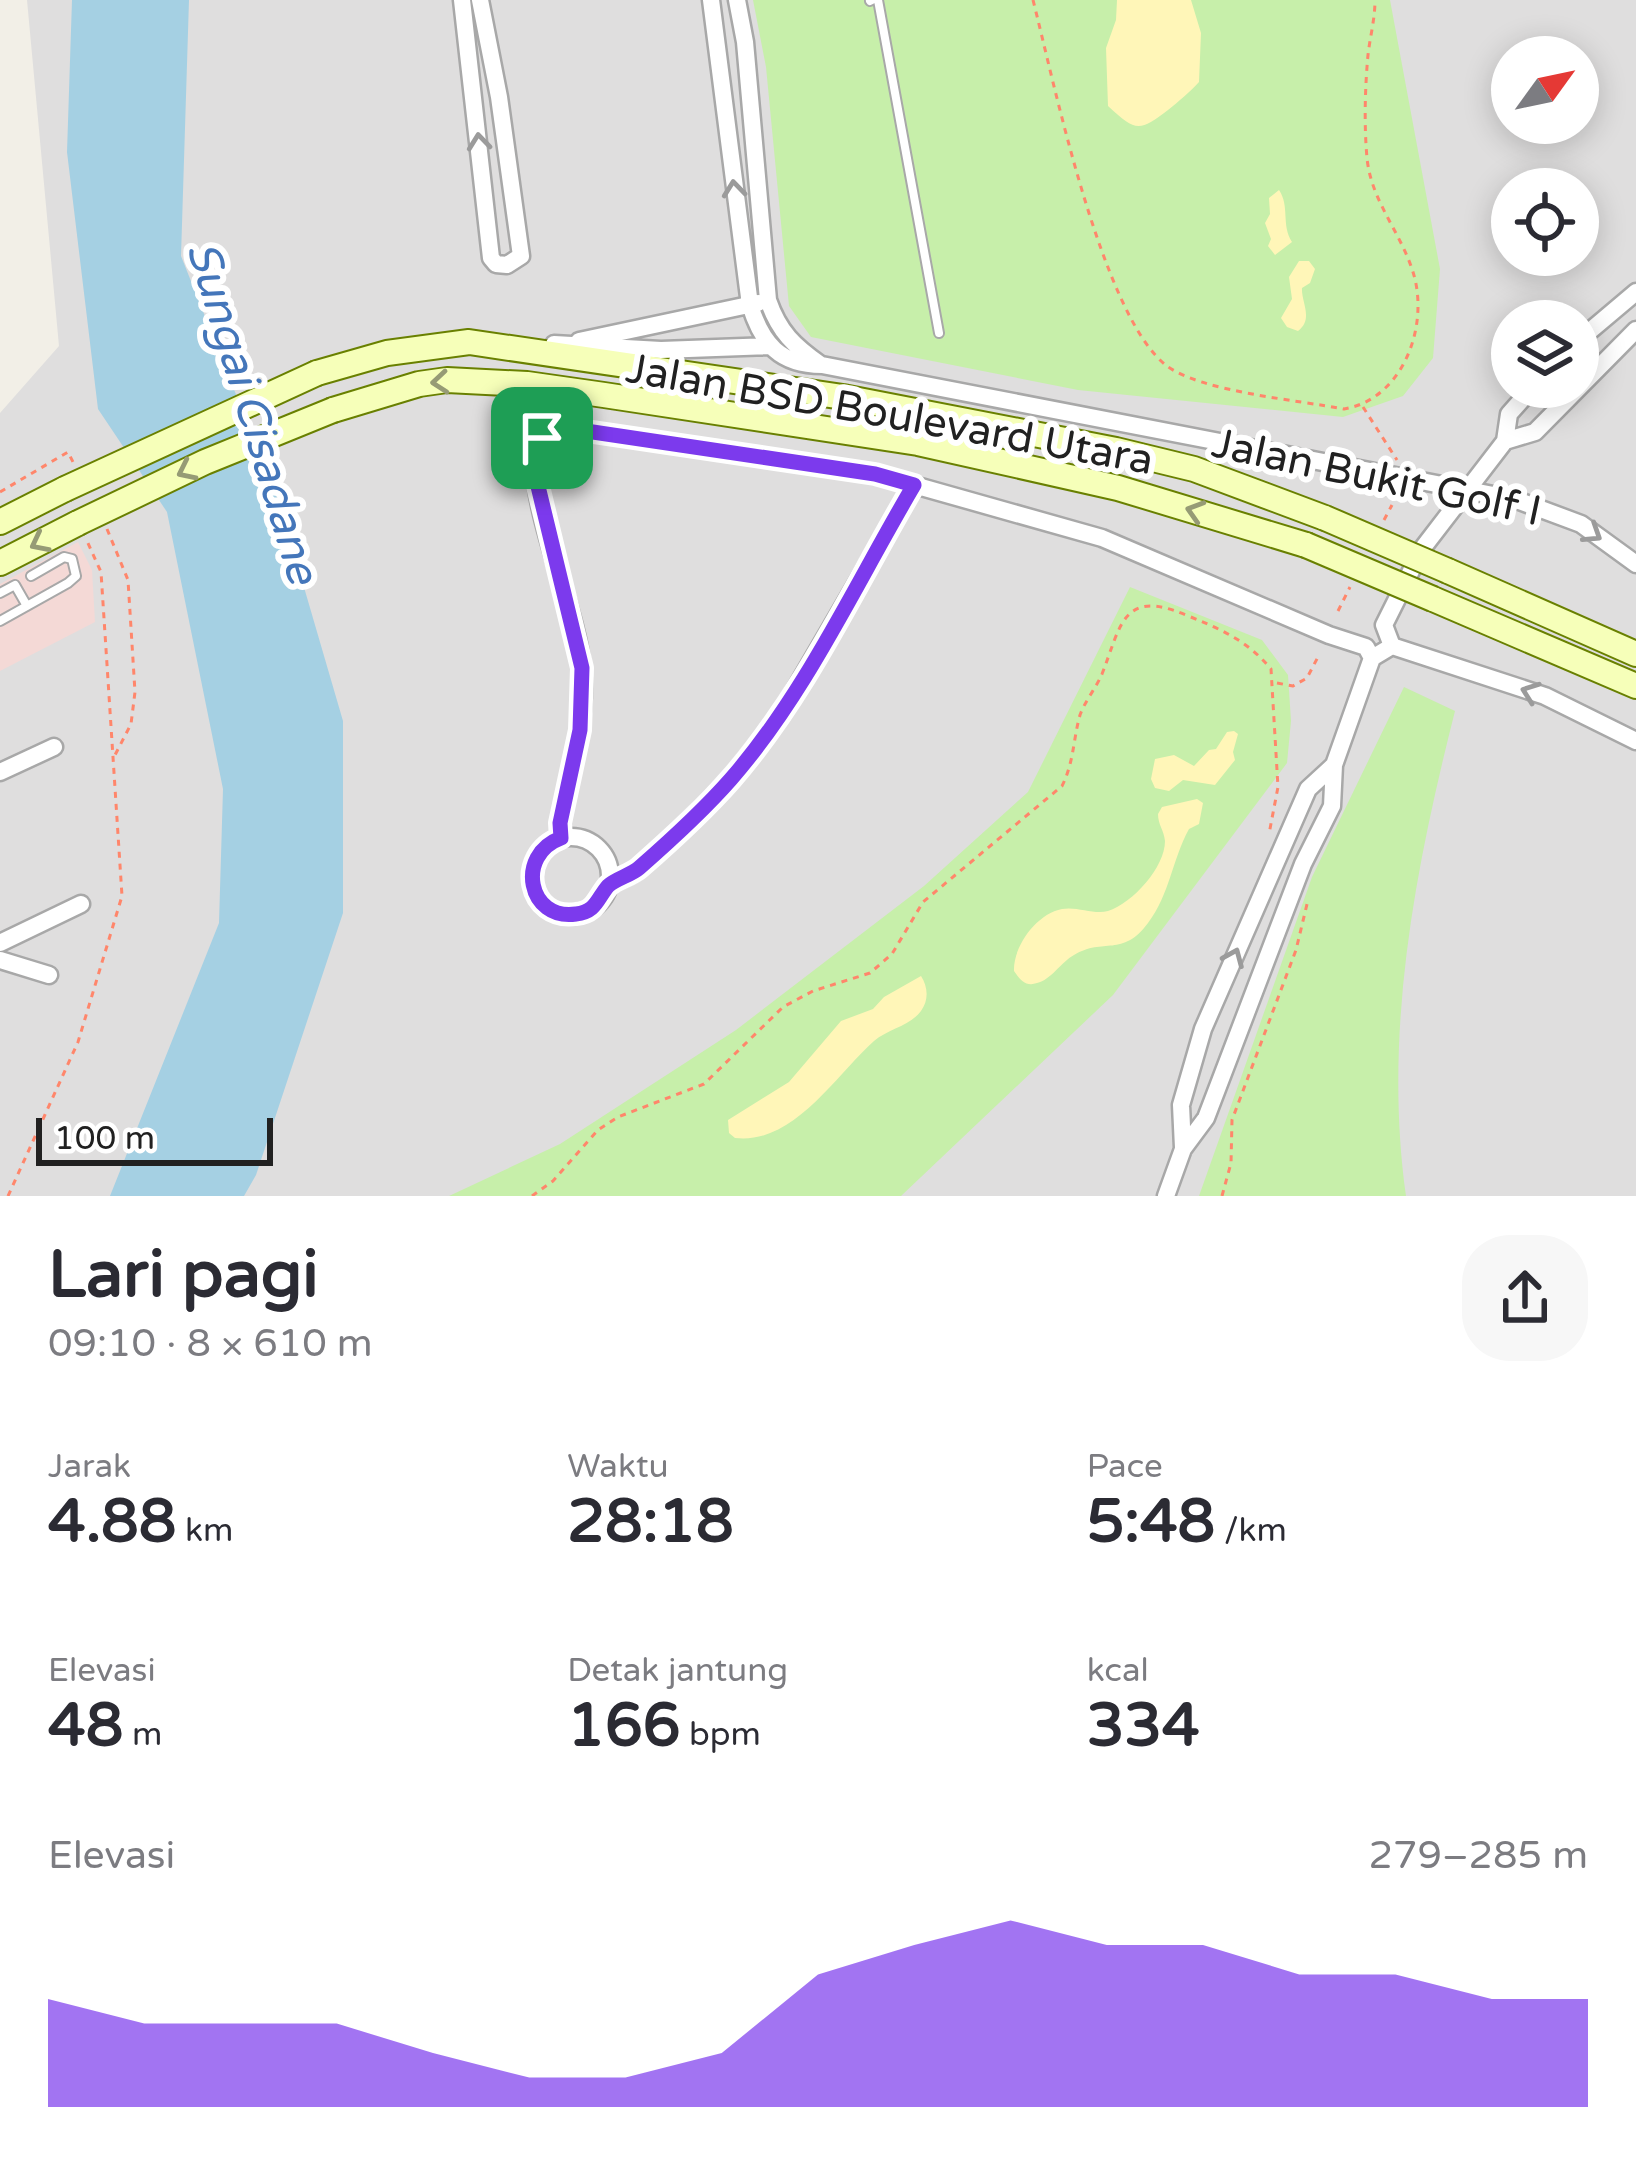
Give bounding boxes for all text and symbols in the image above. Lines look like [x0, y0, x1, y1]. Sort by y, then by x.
north arrow [1491, 36, 1599, 144]
map controls [1491, 36, 1599, 408]
one-way arrow [467, 132, 492, 151]
button: locate [1491, 168, 1599, 276]
one-way arrow [722, 179, 747, 198]
water label: Sungai Cisadane [174, 235, 330, 592]
button: layers [1491, 300, 1599, 408]
street label: Jalan BSD Boulevard Utara [622, 343, 1157, 486]
one-way arrow [430, 369, 449, 395]
pin [491, 387, 593, 489]
icon: arrive [509, 405, 575, 471]
street label: Jalan Bukit Golf I [1207, 418, 1546, 537]
one-way arrow [177, 457, 198, 480]
one-way arrow [1185, 500, 1206, 525]
one-way arrow [1580, 519, 1602, 541]
one-way arrow [30, 529, 51, 553]
one-way arrow [1521, 681, 1542, 706]
one-way arrow [1220, 948, 1244, 969]
scale bar [36, 1112, 273, 1165]
text: 100 m [54, 1119, 155, 1158]
text: Lari pagi [48, 1235, 319, 1315]
button: share [1462, 1235, 1588, 1361]
text: 09:10 · 8 × 610 m [48, 1320, 373, 1367]
text: Jarak [48, 1447, 131, 1486]
text: Waktu [567, 1447, 669, 1486]
text: Pace [1087, 1447, 1163, 1486]
text: 4.88 [48, 1486, 176, 1558]
text: 28:18 [567, 1486, 734, 1558]
text: 5:48 [1087, 1486, 1215, 1558]
text: km [176, 1511, 233, 1550]
text: /km [1215, 1511, 1287, 1550]
text: Elevasi [48, 1651, 156, 1690]
text: Detak jantung [567, 1651, 788, 1690]
text: kcal [1087, 1651, 1149, 1690]
text: 48 [48, 1690, 123, 1762]
text: 166 [567, 1690, 680, 1762]
text: 334 [1087, 1690, 1200, 1762]
text: m [123, 1715, 162, 1754]
text: bpm [680, 1715, 761, 1754]
text: Elevasi [48, 1832, 175, 1879]
text: 279–285 m [1368, 1832, 1588, 1879]

